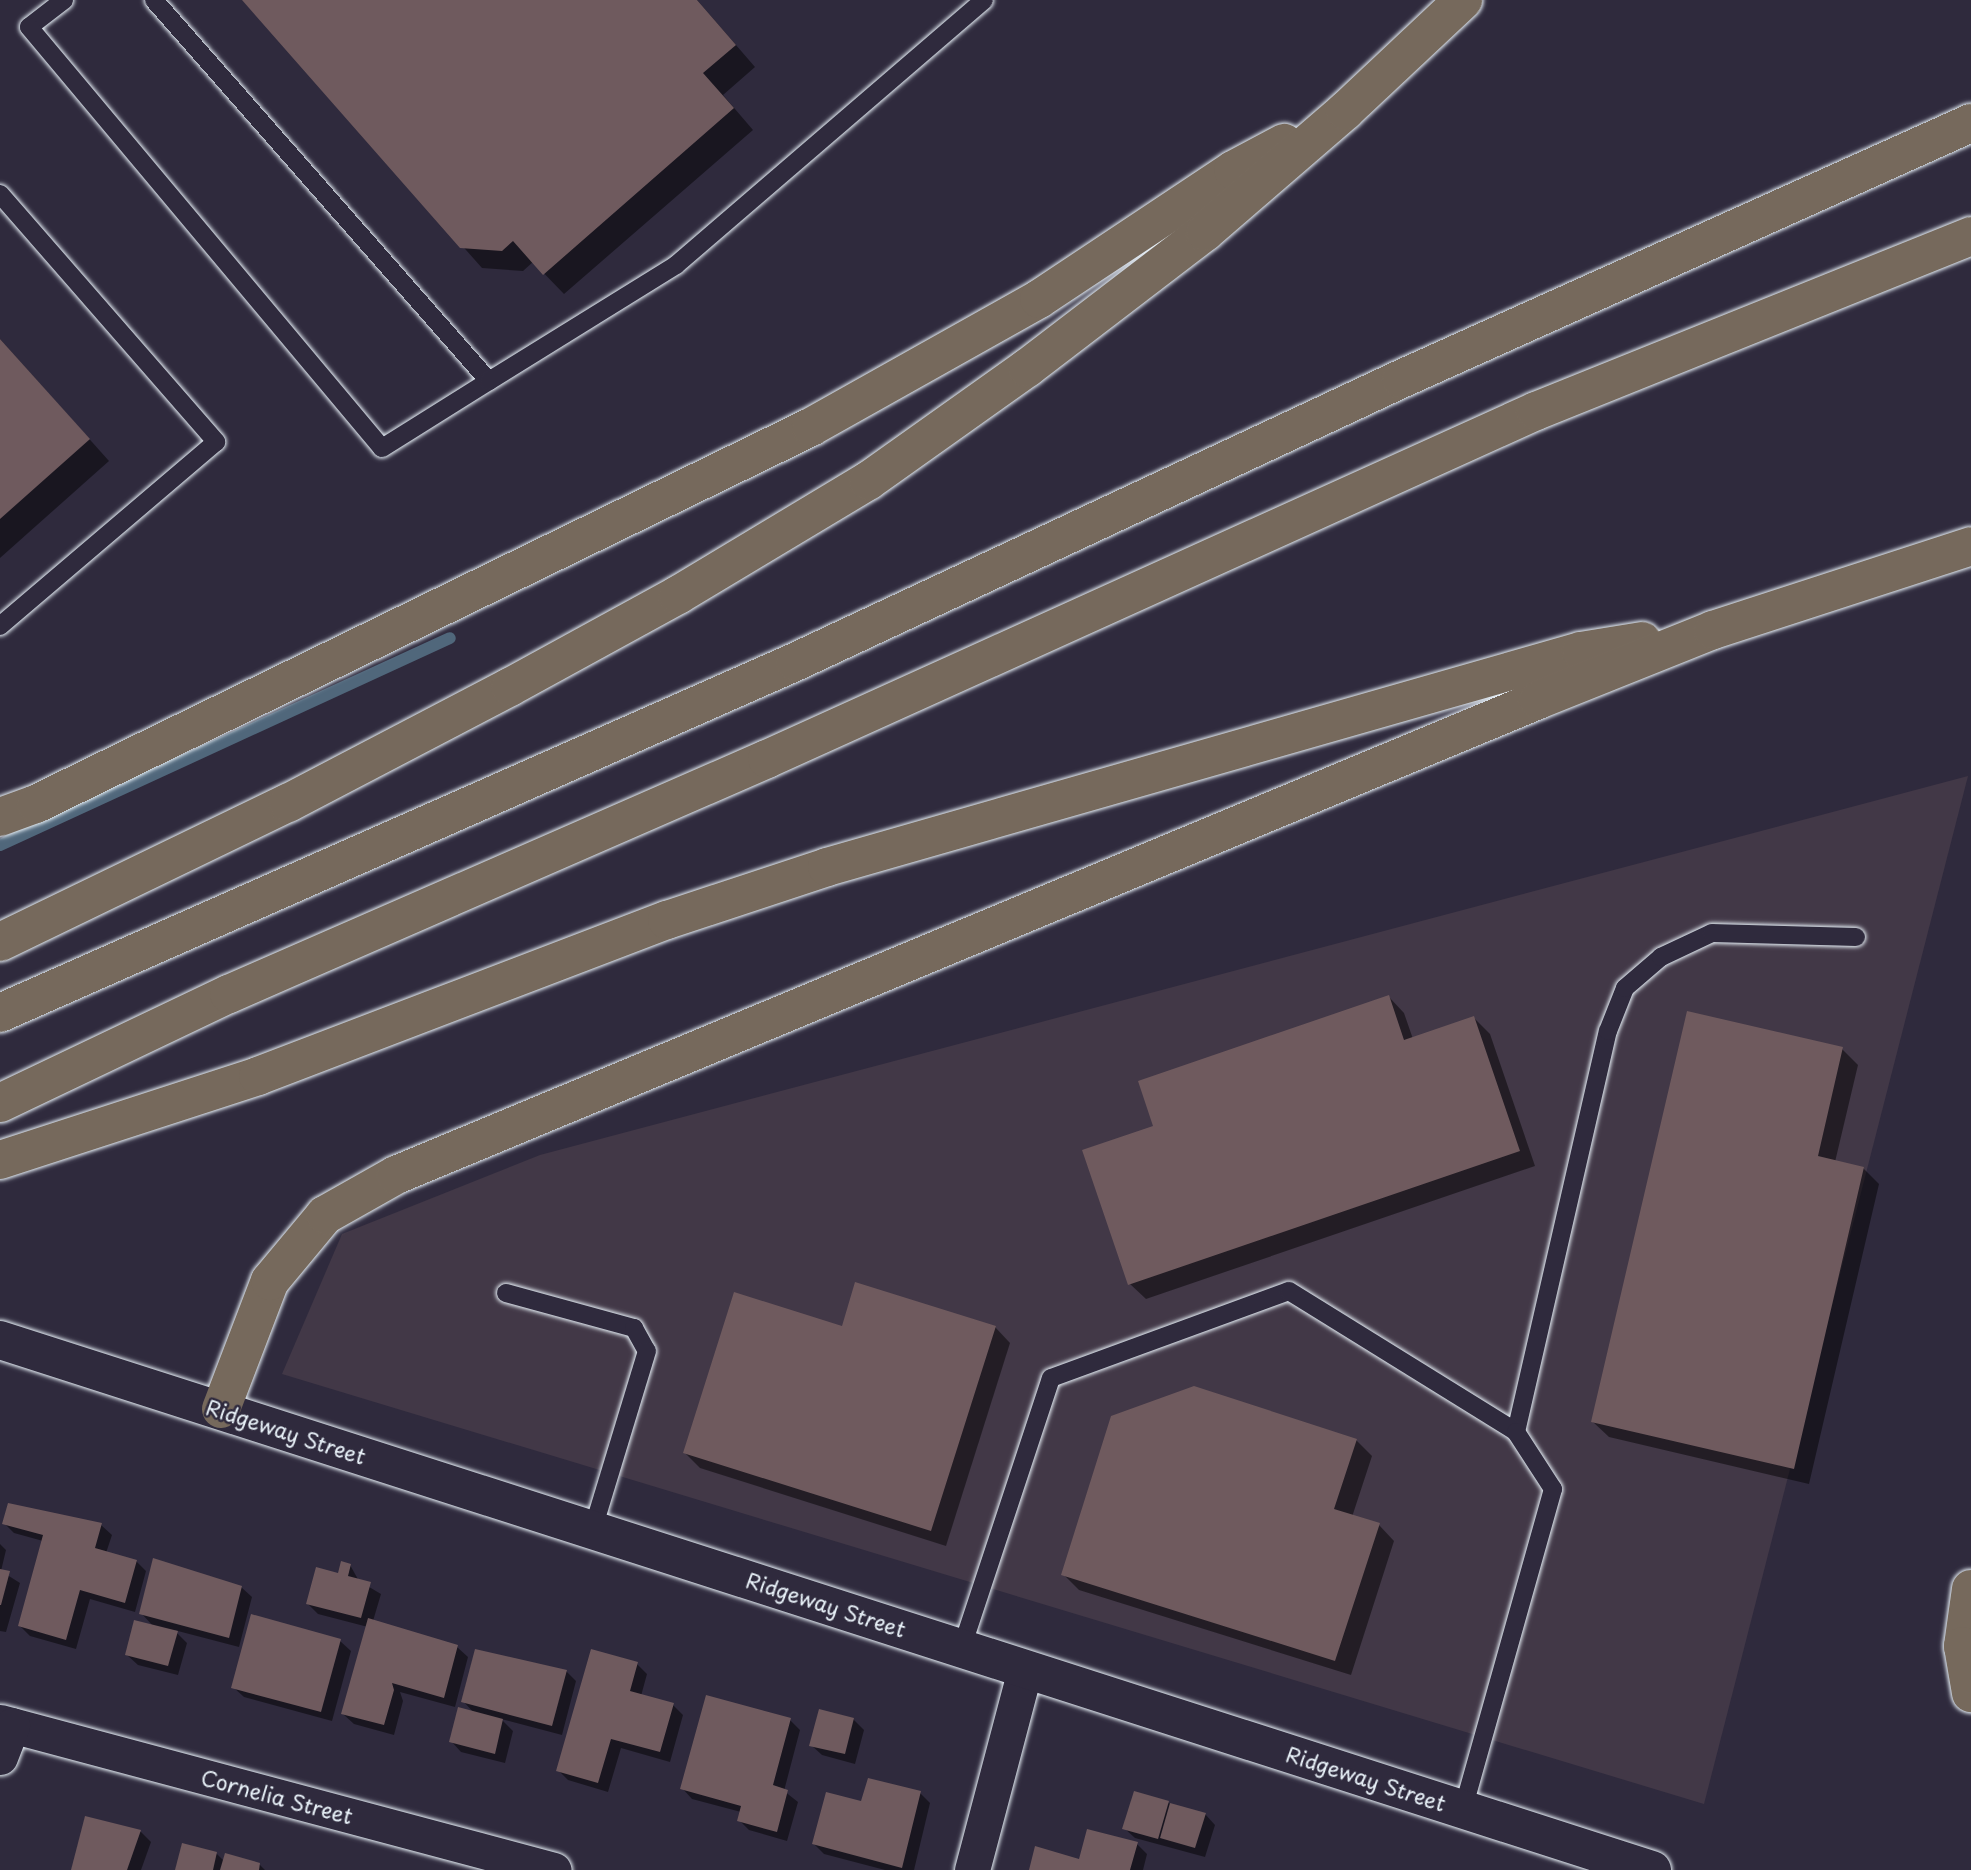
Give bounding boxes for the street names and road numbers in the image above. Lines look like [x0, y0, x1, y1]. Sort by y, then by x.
street label: Ridgeway Street [203, 1393, 369, 1469]
street label: Ridgeway Street [743, 1566, 909, 1642]
street label: Ridgeway Street [1283, 1740, 1449, 1816]
street label: Cornelia Street [198, 1764, 356, 1828]

